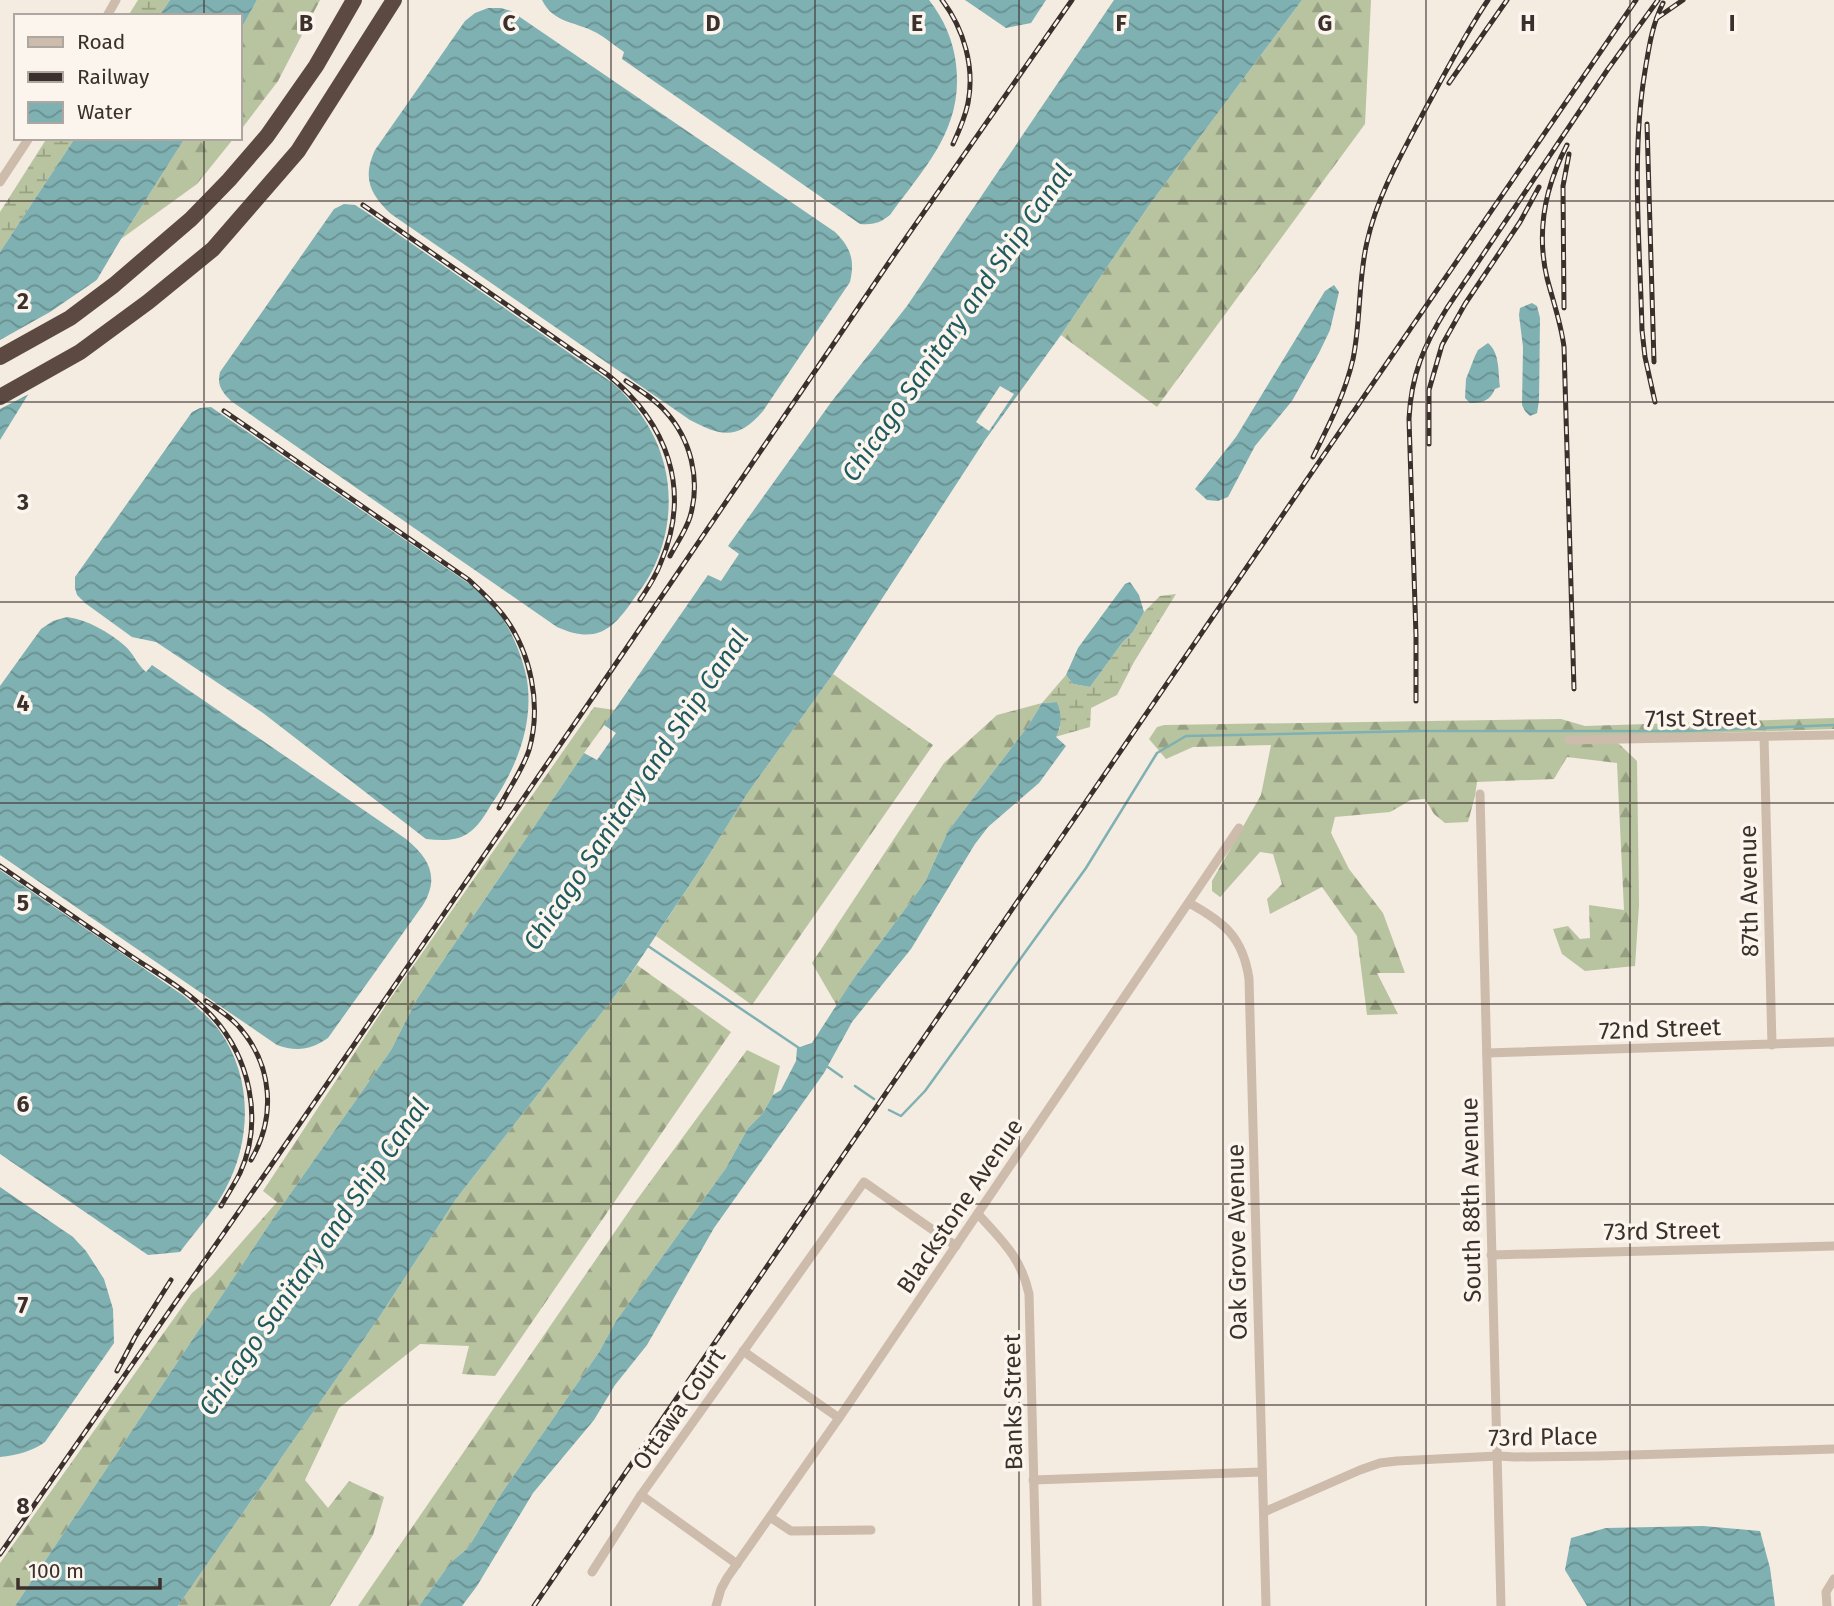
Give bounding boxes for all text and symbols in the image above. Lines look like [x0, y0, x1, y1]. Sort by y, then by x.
text: B [299, 9, 313, 37]
text: C [502, 9, 516, 37]
text: D [706, 9, 721, 37]
text: E [911, 9, 923, 37]
text: F [1115, 9, 1127, 37]
text: G [1318, 9, 1332, 37]
text: H [1520, 9, 1536, 37]
text: I [1729, 9, 1735, 37]
legend [14, 14, 242, 140]
text: Road [77, 29, 125, 55]
text: Railway [77, 64, 150, 90]
text: Water [77, 99, 132, 125]
water label: Chicago Sanitary and Ship Canal [835, 158, 1079, 488]
text: 2 [17, 287, 29, 315]
text: 3 [16, 488, 29, 516]
water label: Chicago Sanitary and Ship Canal [517, 624, 755, 956]
text: 4 [17, 689, 30, 717]
street label: 71st Street [1645, 703, 1758, 733]
street label: 87th Avenue [1734, 825, 1764, 957]
text: 5 [17, 889, 29, 917]
street label: 72nd Street [1599, 1013, 1722, 1045]
text: 6 [17, 1090, 30, 1118]
water label: Chicago Sanitary and Ship Canal [192, 1092, 436, 1422]
street label: South 88th Avenue [1455, 1097, 1487, 1303]
street label: Blackstone Avenue [891, 1113, 1029, 1299]
street label: Oak Grove Avenue [1221, 1144, 1253, 1340]
street label: 73rd Street [1603, 1216, 1721, 1246]
text: 7 [18, 1291, 29, 1319]
street label: Banks Street [998, 1333, 1028, 1471]
street label: Ottawa Court [627, 1343, 731, 1475]
street label: 73rd Place [1488, 1422, 1598, 1452]
text: 8 [16, 1492, 30, 1520]
scale bar [18, 1546, 159, 1590]
text: 100 m [28, 1558, 84, 1584]

